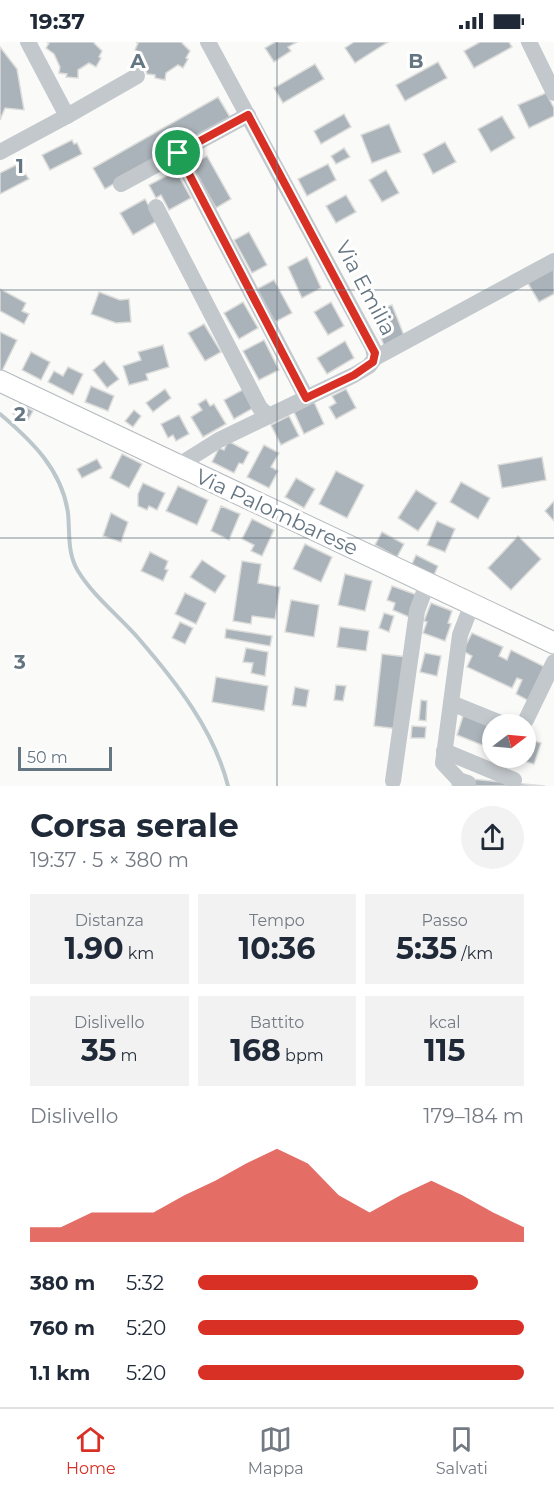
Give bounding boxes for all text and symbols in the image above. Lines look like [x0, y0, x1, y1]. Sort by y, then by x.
text: 19:37 [30, 8, 85, 35]
text: A [129, 49, 146, 73]
text: B [408, 49, 424, 73]
pin [152, 127, 203, 178]
icon: arrive [161, 136, 194, 169]
text: 1 [16, 154, 24, 178]
street label: Via Emilia [331, 236, 401, 340]
text: 2 [14, 402, 26, 426]
street label: Via Palombarese [192, 463, 362, 561]
text: 3 [13, 650, 26, 674]
north arrow [482, 714, 536, 768]
map controls [482, 714, 536, 768]
scale bar [18, 744, 112, 772]
text: 50 m [27, 748, 68, 767]
text: Corsa serale [30, 805, 239, 845]
button: share [461, 806, 524, 869]
text: 19:37 · 5 × 380 m [30, 848, 189, 872]
text: Distanza [75, 911, 144, 930]
text: Tempo [249, 911, 305, 930]
text: Passo [421, 911, 468, 930]
text: 1.90 [64, 930, 124, 967]
text: 10:36 [239, 930, 315, 967]
text: 5:35 [396, 930, 457, 967]
text: km [124, 944, 154, 963]
text: /km [457, 944, 493, 963]
text: Dislivello [74, 1013, 145, 1032]
text: Battito [250, 1013, 304, 1032]
text: kcal [429, 1013, 461, 1032]
text: 35 [81, 1032, 116, 1069]
text: 168 [230, 1032, 281, 1069]
text: 115 [424, 1032, 465, 1069]
text: m [116, 1046, 138, 1065]
text: bpm [281, 1046, 324, 1065]
text: Dislivello [30, 1104, 118, 1128]
text: 179–184 m [423, 1104, 524, 1128]
text: 380 m [30, 1271, 95, 1295]
text: 5:32 [126, 1271, 164, 1295]
text: 760 m [30, 1316, 95, 1340]
text: 5:20 [126, 1316, 166, 1340]
text: 1.1 km [30, 1361, 90, 1385]
text: 5:20 [126, 1361, 166, 1385]
tab: Home [66, 1423, 116, 1478]
tab: Mappa [248, 1423, 304, 1478]
tab: Salvati [436, 1423, 488, 1478]

